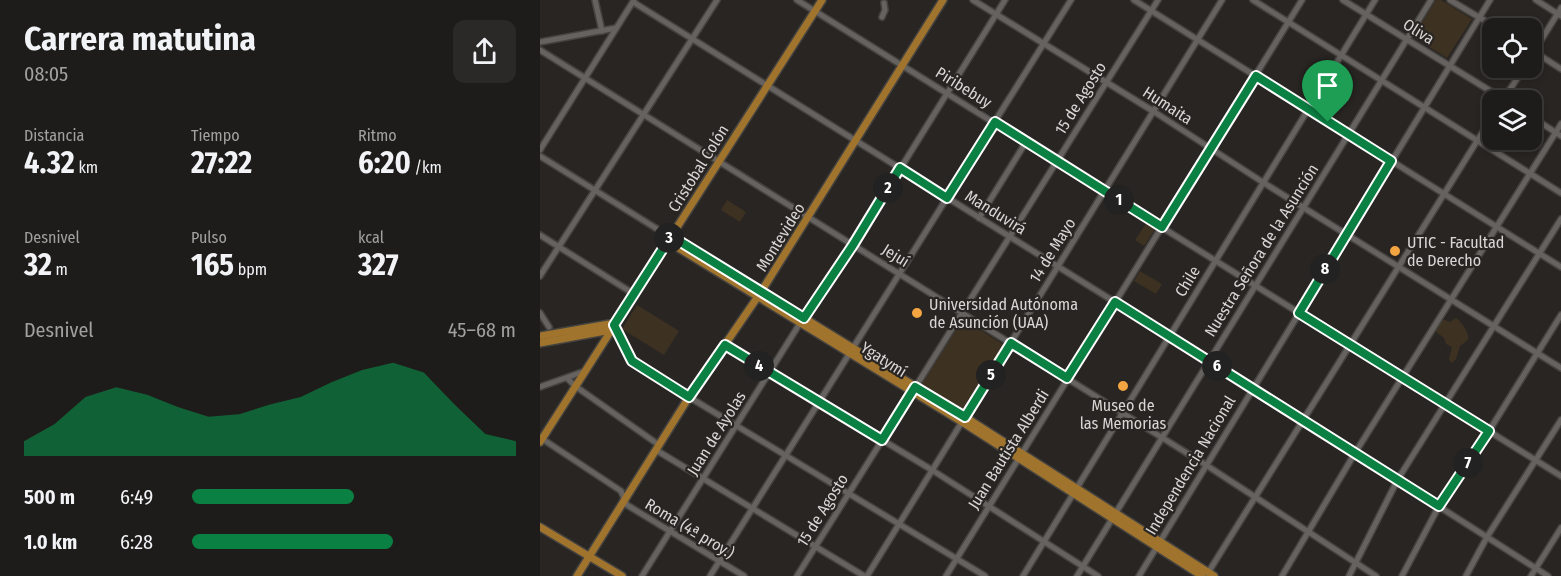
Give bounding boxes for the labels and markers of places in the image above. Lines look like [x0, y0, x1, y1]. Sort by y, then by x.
pin [1302, 60, 1353, 122]
pin: 2 [873, 173, 903, 203]
pin: 1 [1104, 185, 1134, 215]
pin: 3 [654, 223, 684, 253]
place label: UTIC - Facultad de Derecho [1407, 233, 1504, 270]
marker: UTIC - Facultad de Derecho [1388, 244, 1402, 258]
pin: 8 [1310, 254, 1340, 284]
place label: Universidad Autónoma de Asunción (UAA) [929, 295, 1078, 332]
marker: Universidad Autónoma de Asunción (UAA) [910, 306, 924, 320]
pin: 4 [744, 351, 774, 381]
pin: 6 [1202, 351, 1232, 381]
pin: 5 [976, 360, 1006, 390]
marker: Museo de las Memorias [1116, 379, 1130, 393]
place label: Museo de las Memorias [1080, 396, 1166, 433]
pin: 7 [1453, 448, 1483, 478]

